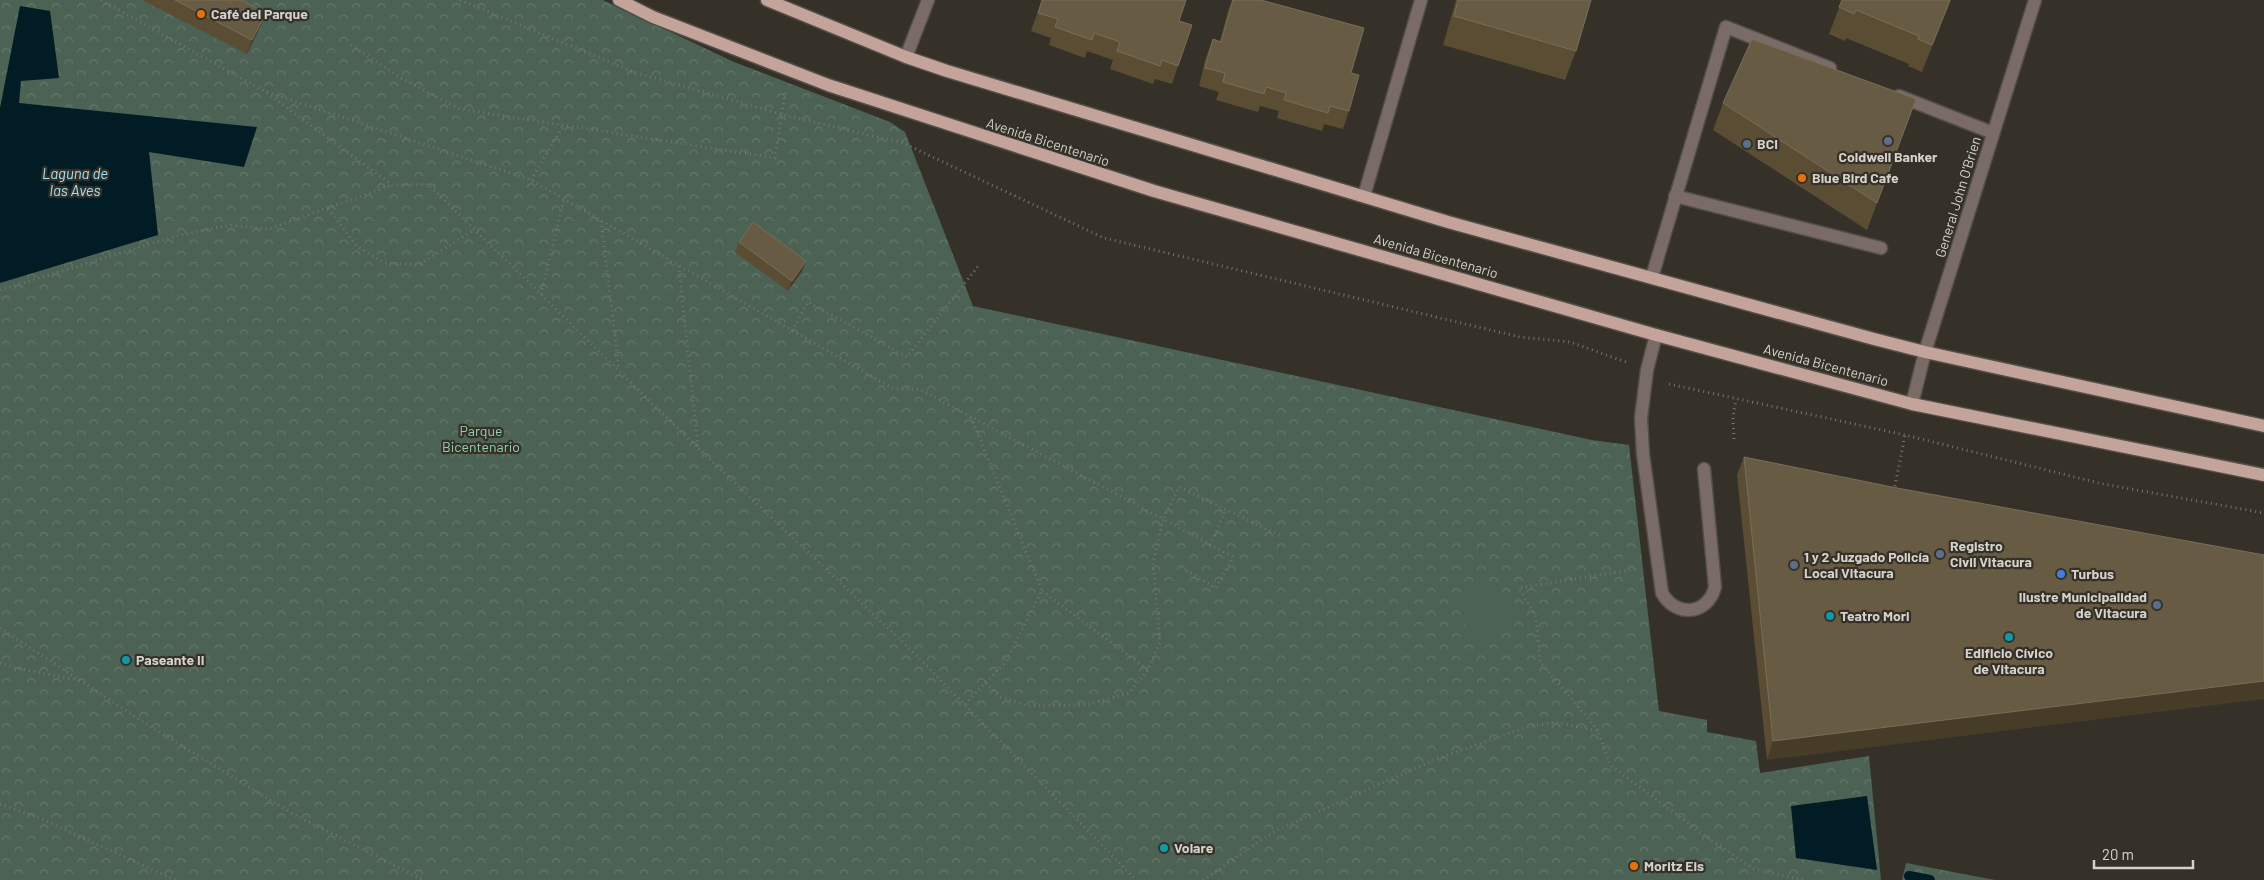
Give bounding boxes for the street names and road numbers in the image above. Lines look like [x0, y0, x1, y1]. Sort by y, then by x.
street label: Avenida Bicentenario [984, 114, 1112, 169]
street label: General John O'Brien [1931, 134, 1984, 259]
street label: Avenida Bicentenario [1372, 230, 1500, 281]
street label: Avenida Bicentenario [1762, 340, 1890, 389]

